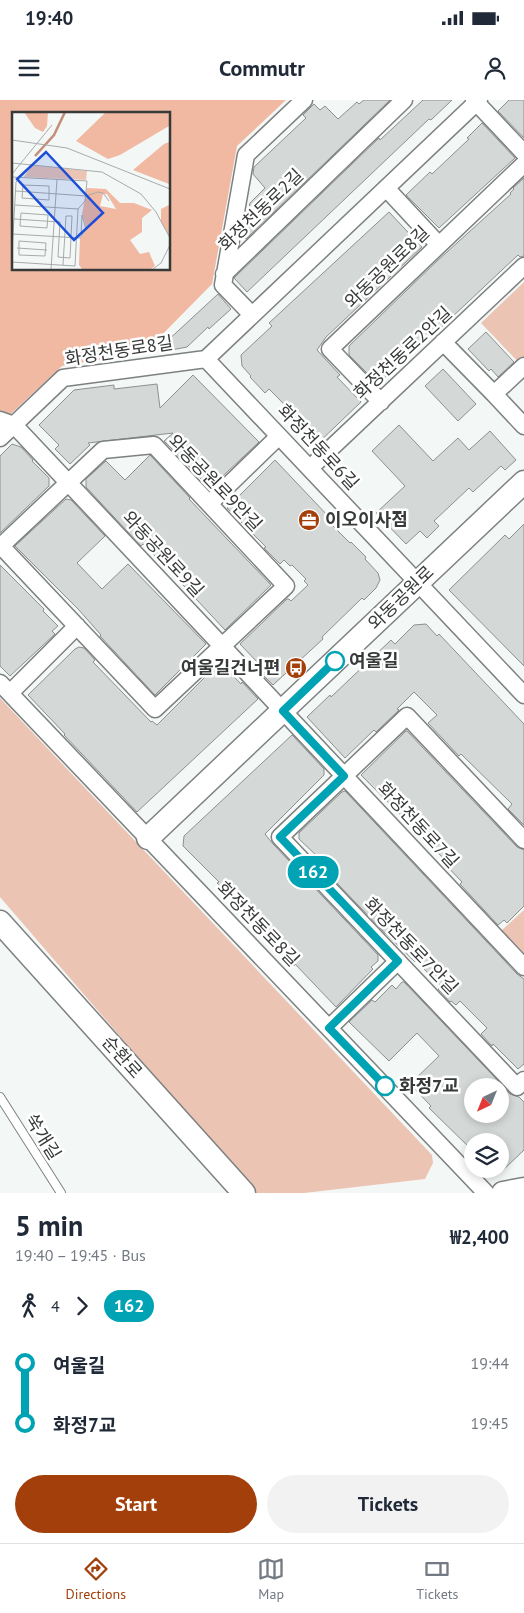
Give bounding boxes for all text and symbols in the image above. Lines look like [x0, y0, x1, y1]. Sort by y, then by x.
text: 19:40 [25, 6, 73, 30]
icon: menu [15, 54, 43, 82]
text: Commutr [219, 54, 305, 82]
icon: person [481, 54, 509, 82]
inset map [12, 112, 170, 270]
street label: 화정천동로2길 [213, 163, 308, 256]
street label: 와동공원로8길 [339, 220, 434, 313]
street label: 화정천동로2안길 [349, 301, 456, 404]
street label: 화정천동로8길 [63, 331, 175, 370]
street label: 화정천동로6길 [273, 399, 364, 494]
street label: 와동공원로9안길 [163, 429, 267, 536]
street label: 와동공원로9길 [118, 506, 209, 601]
office icon: 이오이사점 [297, 508, 321, 532]
place label: 이오이사점 [325, 508, 408, 531]
street label: 와동공원로 [363, 561, 438, 635]
place label: 여울길 [349, 649, 399, 672]
marker: 여울길 [325, 651, 345, 671]
place label: 여울길건너편 [181, 656, 280, 679]
bus stop icon: 여울길건너편 [284, 656, 308, 680]
street label: 화정천동로7길 [373, 777, 464, 872]
line badge: 162 [284, 856, 342, 888]
text: 162 [298, 860, 328, 883]
street label: 화정천동로8길 [212, 876, 305, 971]
street label: 화정천동로7안길 [359, 892, 463, 999]
street label: 순환로 [97, 1031, 148, 1083]
place label: 화정7교 [399, 1074, 459, 1097]
marker: 화정7교 [375, 1076, 395, 1096]
north arrow [464, 1078, 509, 1122]
map controls [464, 1078, 509, 1178]
street label: 쑥개길 [21, 1110, 66, 1164]
button: layers [464, 1133, 509, 1178]
text: 5 min [15, 1207, 83, 1244]
text: ₩2,400 [450, 1225, 509, 1249]
text: 19:40 – 19:45 · Bus [15, 1245, 146, 1265]
icon: walk [15, 1292, 43, 1320]
icon: forward [68, 1292, 96, 1320]
text: 162 [114, 1294, 144, 1317]
text: 4 [51, 1296, 60, 1316]
text: 여울길 [53, 1353, 105, 1377]
text: 19:44 [471, 1353, 509, 1373]
text: 화정7교 [53, 1413, 116, 1437]
text: 19:45 [471, 1413, 509, 1433]
button: Start [15, 1475, 257, 1533]
button: Tickets [267, 1475, 509, 1533]
tab: Directions [66, 1555, 126, 1603]
tab: Map [257, 1555, 285, 1603]
tab: Tickets [416, 1555, 458, 1603]

